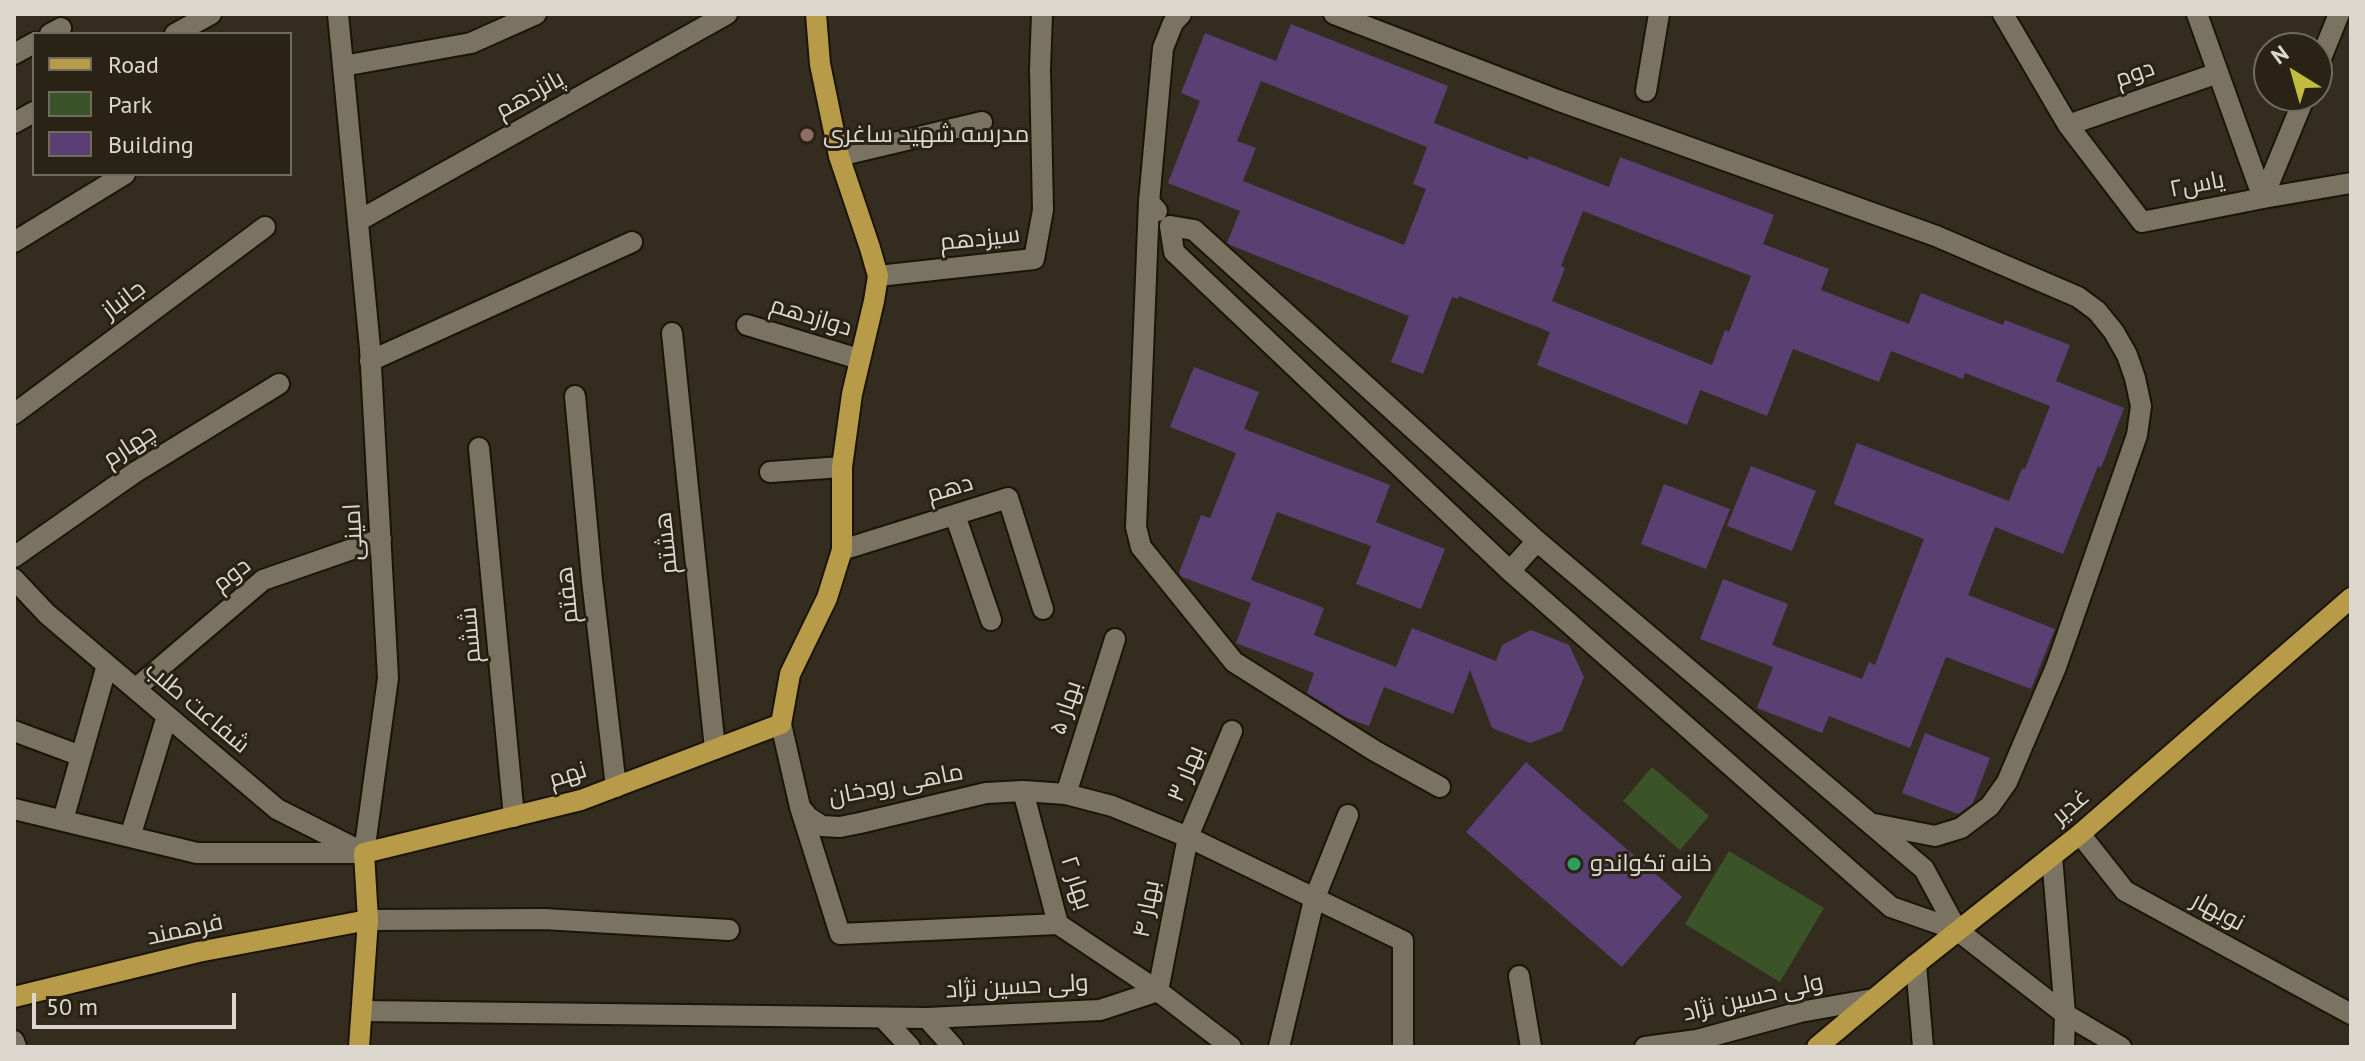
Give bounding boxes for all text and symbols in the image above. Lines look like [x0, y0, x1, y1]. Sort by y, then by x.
legend [32, 32, 292, 176]
north arrow [2253, 32, 2333, 112]
text: N [2266, 39, 2294, 70]
text: Road [108, 49, 159, 80]
street label: دوم [2112, 54, 2158, 94]
street label: پانزدهم [491, 65, 569, 125]
text: Park [108, 89, 152, 120]
place label: مدرسه شهید ساغری [823, 121, 1030, 149]
marker: مدرسه شهید ساغری [798, 126, 816, 144]
text: Building [108, 129, 194, 160]
street label: یاس۲ [2167, 166, 2227, 204]
street label: سیزدهم [938, 220, 1022, 258]
street label: جانباز [96, 274, 152, 326]
street label: دوازدهم [767, 291, 855, 343]
street label: چهارم [98, 418, 162, 474]
street label: دهم [924, 468, 976, 510]
street label: امینی [338, 503, 370, 561]
street label: هشتم [649, 510, 685, 576]
street label: دوم [207, 552, 257, 598]
street label: هفتم [551, 565, 585, 625]
street label: ششم [454, 606, 488, 664]
street label: شفاعت طلب [139, 656, 255, 760]
street label: بهار ۵ [1044, 677, 1088, 739]
street label: بهار ۳ [1162, 742, 1210, 806]
street label: نهم [546, 756, 590, 794]
street label: ماهی رودخان [826, 758, 966, 812]
street label: غدیر [2046, 783, 2096, 831]
place label: خانه تکواندو [1590, 850, 1712, 878]
street label: بهار ۲ [1054, 853, 1098, 913]
marker: خانه تکواندو [1565, 855, 1583, 873]
street label: بهار ۴ [1127, 878, 1167, 940]
street label: نوبهار [2187, 886, 2249, 938]
street label: فرهمند [144, 908, 226, 952]
street label: ولی حسین نژاد [1680, 968, 1826, 1028]
street label: ولی حسین نژاد [945, 969, 1089, 1005]
scale bar [36, 977, 240, 1027]
text: 50 m [46, 991, 98, 1022]

